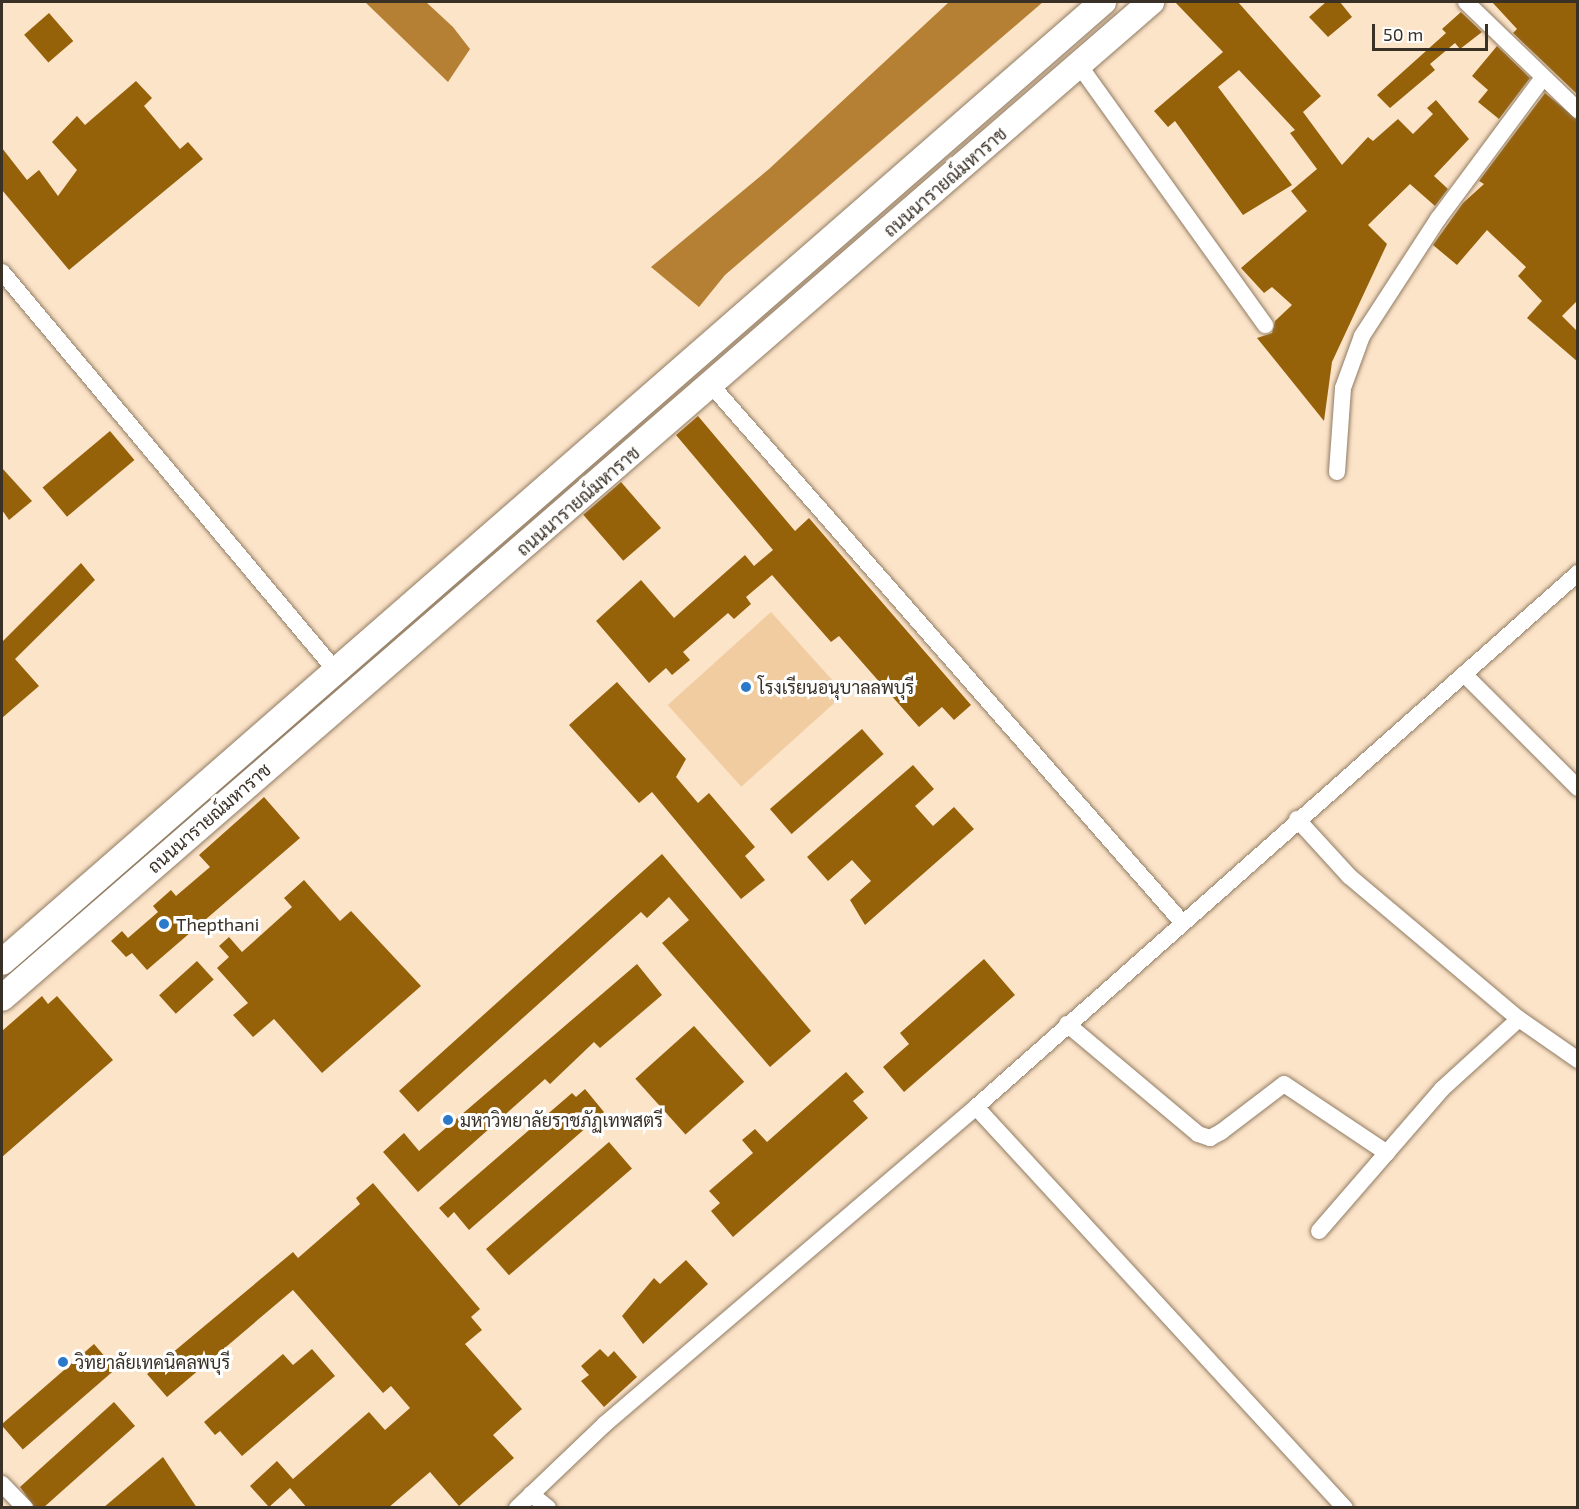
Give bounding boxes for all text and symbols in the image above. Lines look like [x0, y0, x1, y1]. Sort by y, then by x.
scale bar [1375, 12, 1490, 50]
text: 50 m [1383, 23, 1423, 45]
street label: ถนนนารายณ์มหาราช [879, 123, 1011, 241]
street label: ถนนนารายณ์มหาราช [512, 442, 644, 560]
place label: โรงเรียนอนุบาลลพบุรี [758, 676, 914, 698]
marker: โรงเรียนอนุบาลลพบุรี [739, 680, 753, 694]
street label: ถนนนารายณ์มหาราช [143, 759, 275, 877]
place label: Thepthani [176, 913, 259, 935]
marker: Thepthani [157, 917, 171, 931]
place label: มหาวิทยาลัยราชภัฏเทพสตรี [460, 1109, 663, 1131]
marker: มหาวิทยาลัยราชภัฏเทพสตรี [441, 1113, 455, 1127]
place label: วิทยาลัยเทคนิคลพบุรี [75, 1351, 230, 1373]
marker: วิทยาลัยเทคนิคลพบุรี [56, 1355, 70, 1369]

